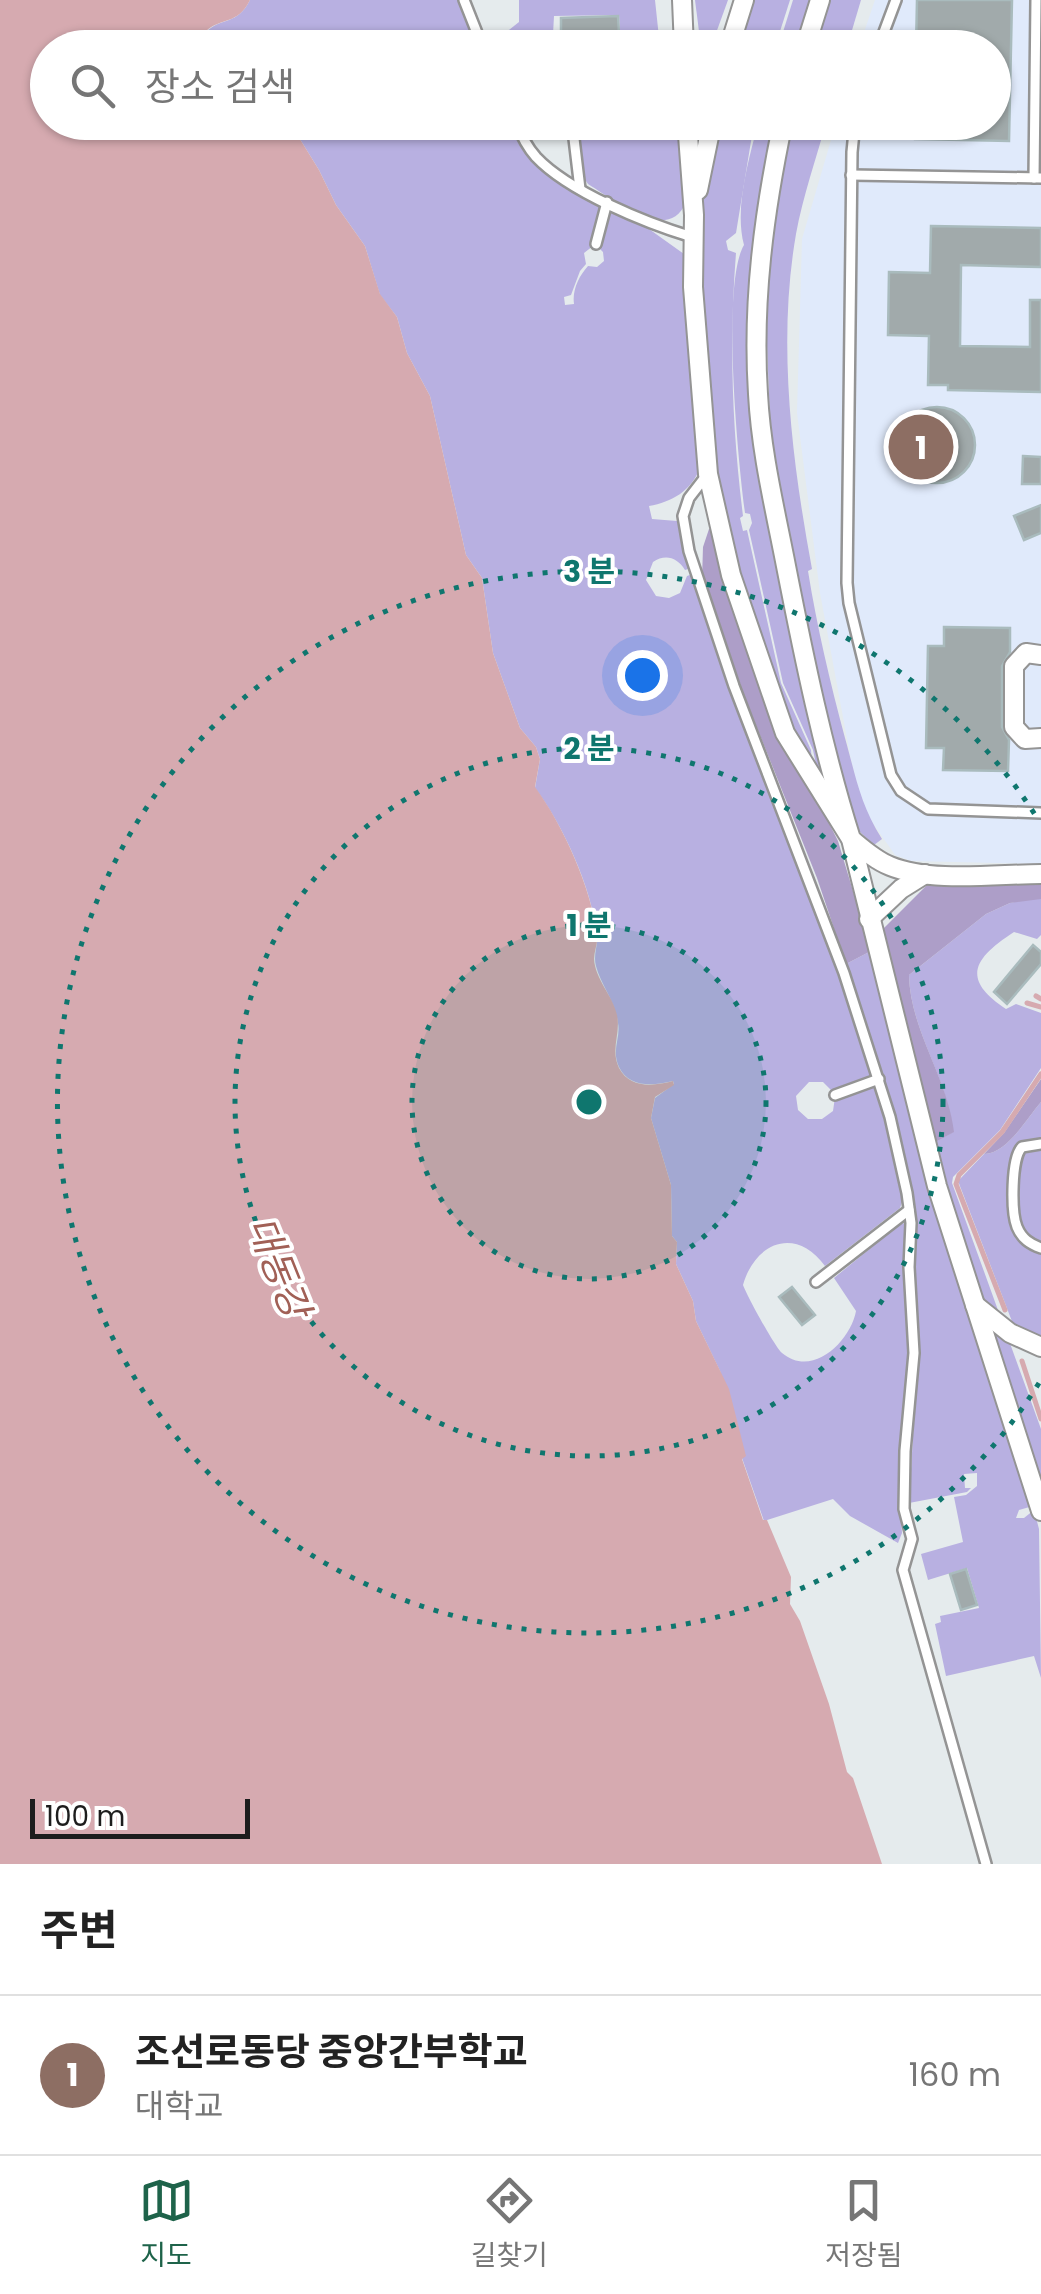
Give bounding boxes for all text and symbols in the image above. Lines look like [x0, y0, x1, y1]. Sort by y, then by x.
search box [30, 30, 1011, 140]
icon: search [65, 58, 120, 113]
text: 장소 검색 [145, 60, 295, 113]
pin: 1 [888, 410, 954, 484]
text: 3 분 [563, 550, 615, 593]
your location [617, 650, 668, 701]
text: 2 분 [563, 727, 615, 770]
text: 1 분 [566, 904, 612, 947]
centre of rings [571, 1084, 607, 1120]
water label: 대동강 [234, 1208, 325, 1330]
scale bar [30, 1794, 250, 1838]
text: 100 m [45, 1797, 125, 1836]
text: 주변 [40, 1901, 117, 1960]
text: 조선로동당 중앙간부학교 [135, 2025, 528, 2078]
text: 1 [66, 2052, 79, 2097]
text: 160 m [909, 2052, 1001, 2097]
text: 대학교 [135, 2083, 223, 2128]
tab: 지도 [139, 2173, 194, 2277]
tab: 길찾기 [471, 2173, 548, 2277]
tab: 저장됨 [825, 2173, 902, 2277]

